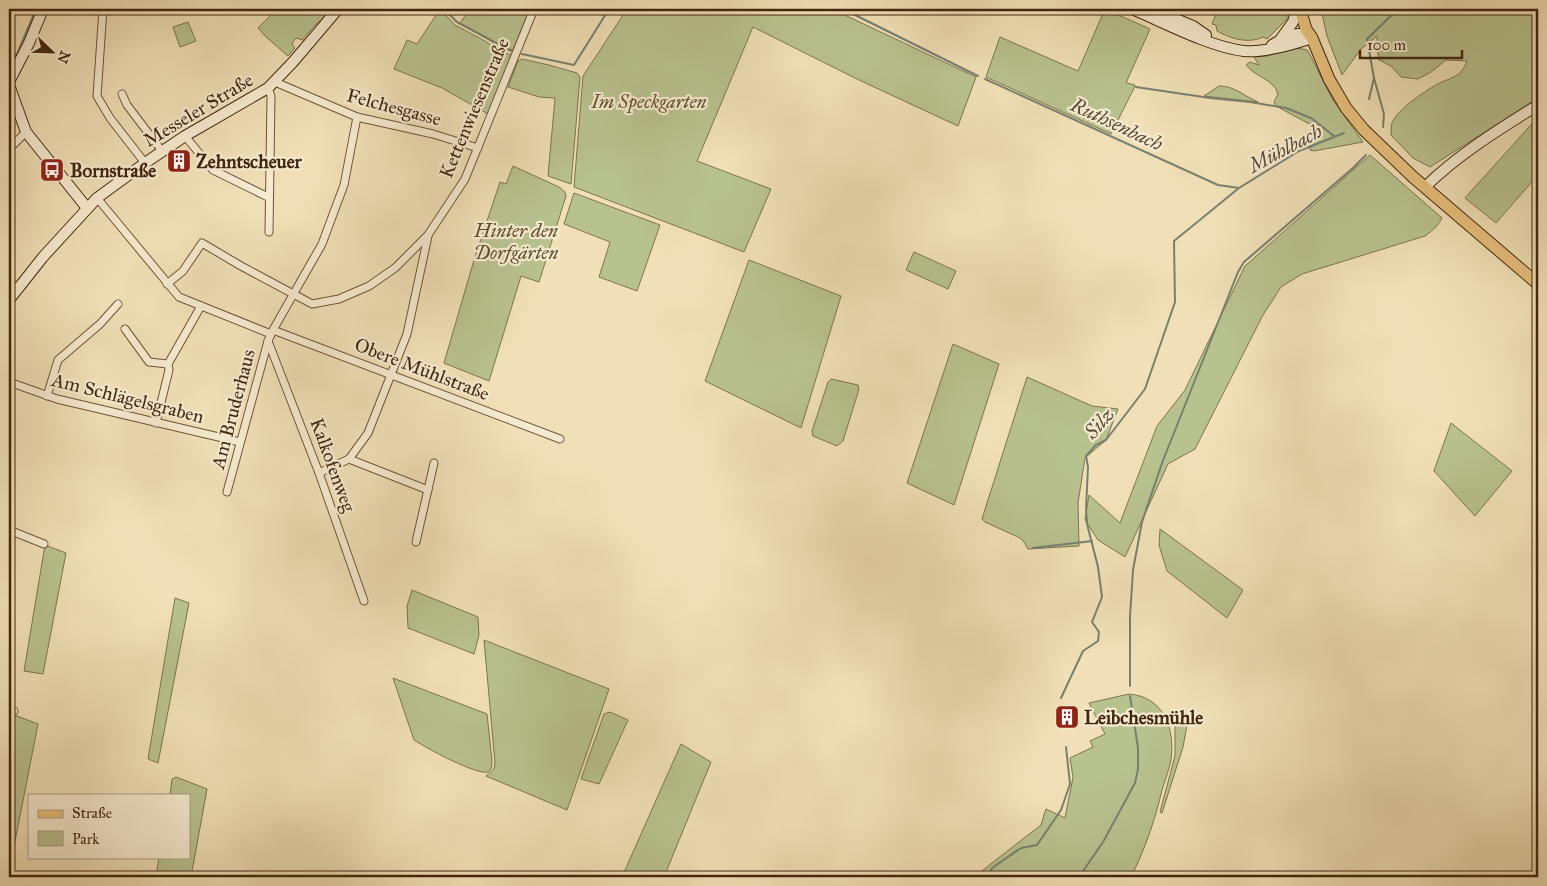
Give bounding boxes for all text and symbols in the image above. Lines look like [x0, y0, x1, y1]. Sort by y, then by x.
north arrow [28, 28, 78, 78]
scale bar [1360, 28, 1462, 60]
street label: Kettenwiesenstraße [434, 34, 514, 181]
text: 100 m [1367, 36, 1407, 54]
text: N [53, 48, 74, 66]
street label: Messeler Straße [139, 68, 257, 152]
street label: Felchesgasse [344, 83, 444, 132]
park label: Im Speckgarten [591, 90, 707, 114]
water label: Ruthsenbach [1066, 92, 1167, 156]
water label: Mühlbach [1242, 118, 1326, 178]
building icon: Zehntscheuer [166, 148, 192, 174]
place label: Zehntscheuer [196, 150, 303, 173]
bus stop icon: Bornstraße [39, 157, 65, 183]
place label: Bornstraße [70, 159, 156, 182]
park label: Hinter den Dorfgärten [473, 219, 558, 264]
street label: Obere Mühlstraße [351, 333, 493, 405]
street label: Am Bruderhaus [206, 347, 260, 472]
street label: Am Schlägelsgraben [48, 368, 206, 429]
water label: Silz [1078, 402, 1119, 444]
street label: Kalkofenweg [304, 415, 361, 516]
building icon: Leibchesmühle [1054, 704, 1080, 730]
place label: Leibchesmühle [1084, 706, 1203, 729]
legend [28, 794, 190, 858]
text: Straße [72, 804, 112, 822]
text: Park [72, 830, 99, 848]

